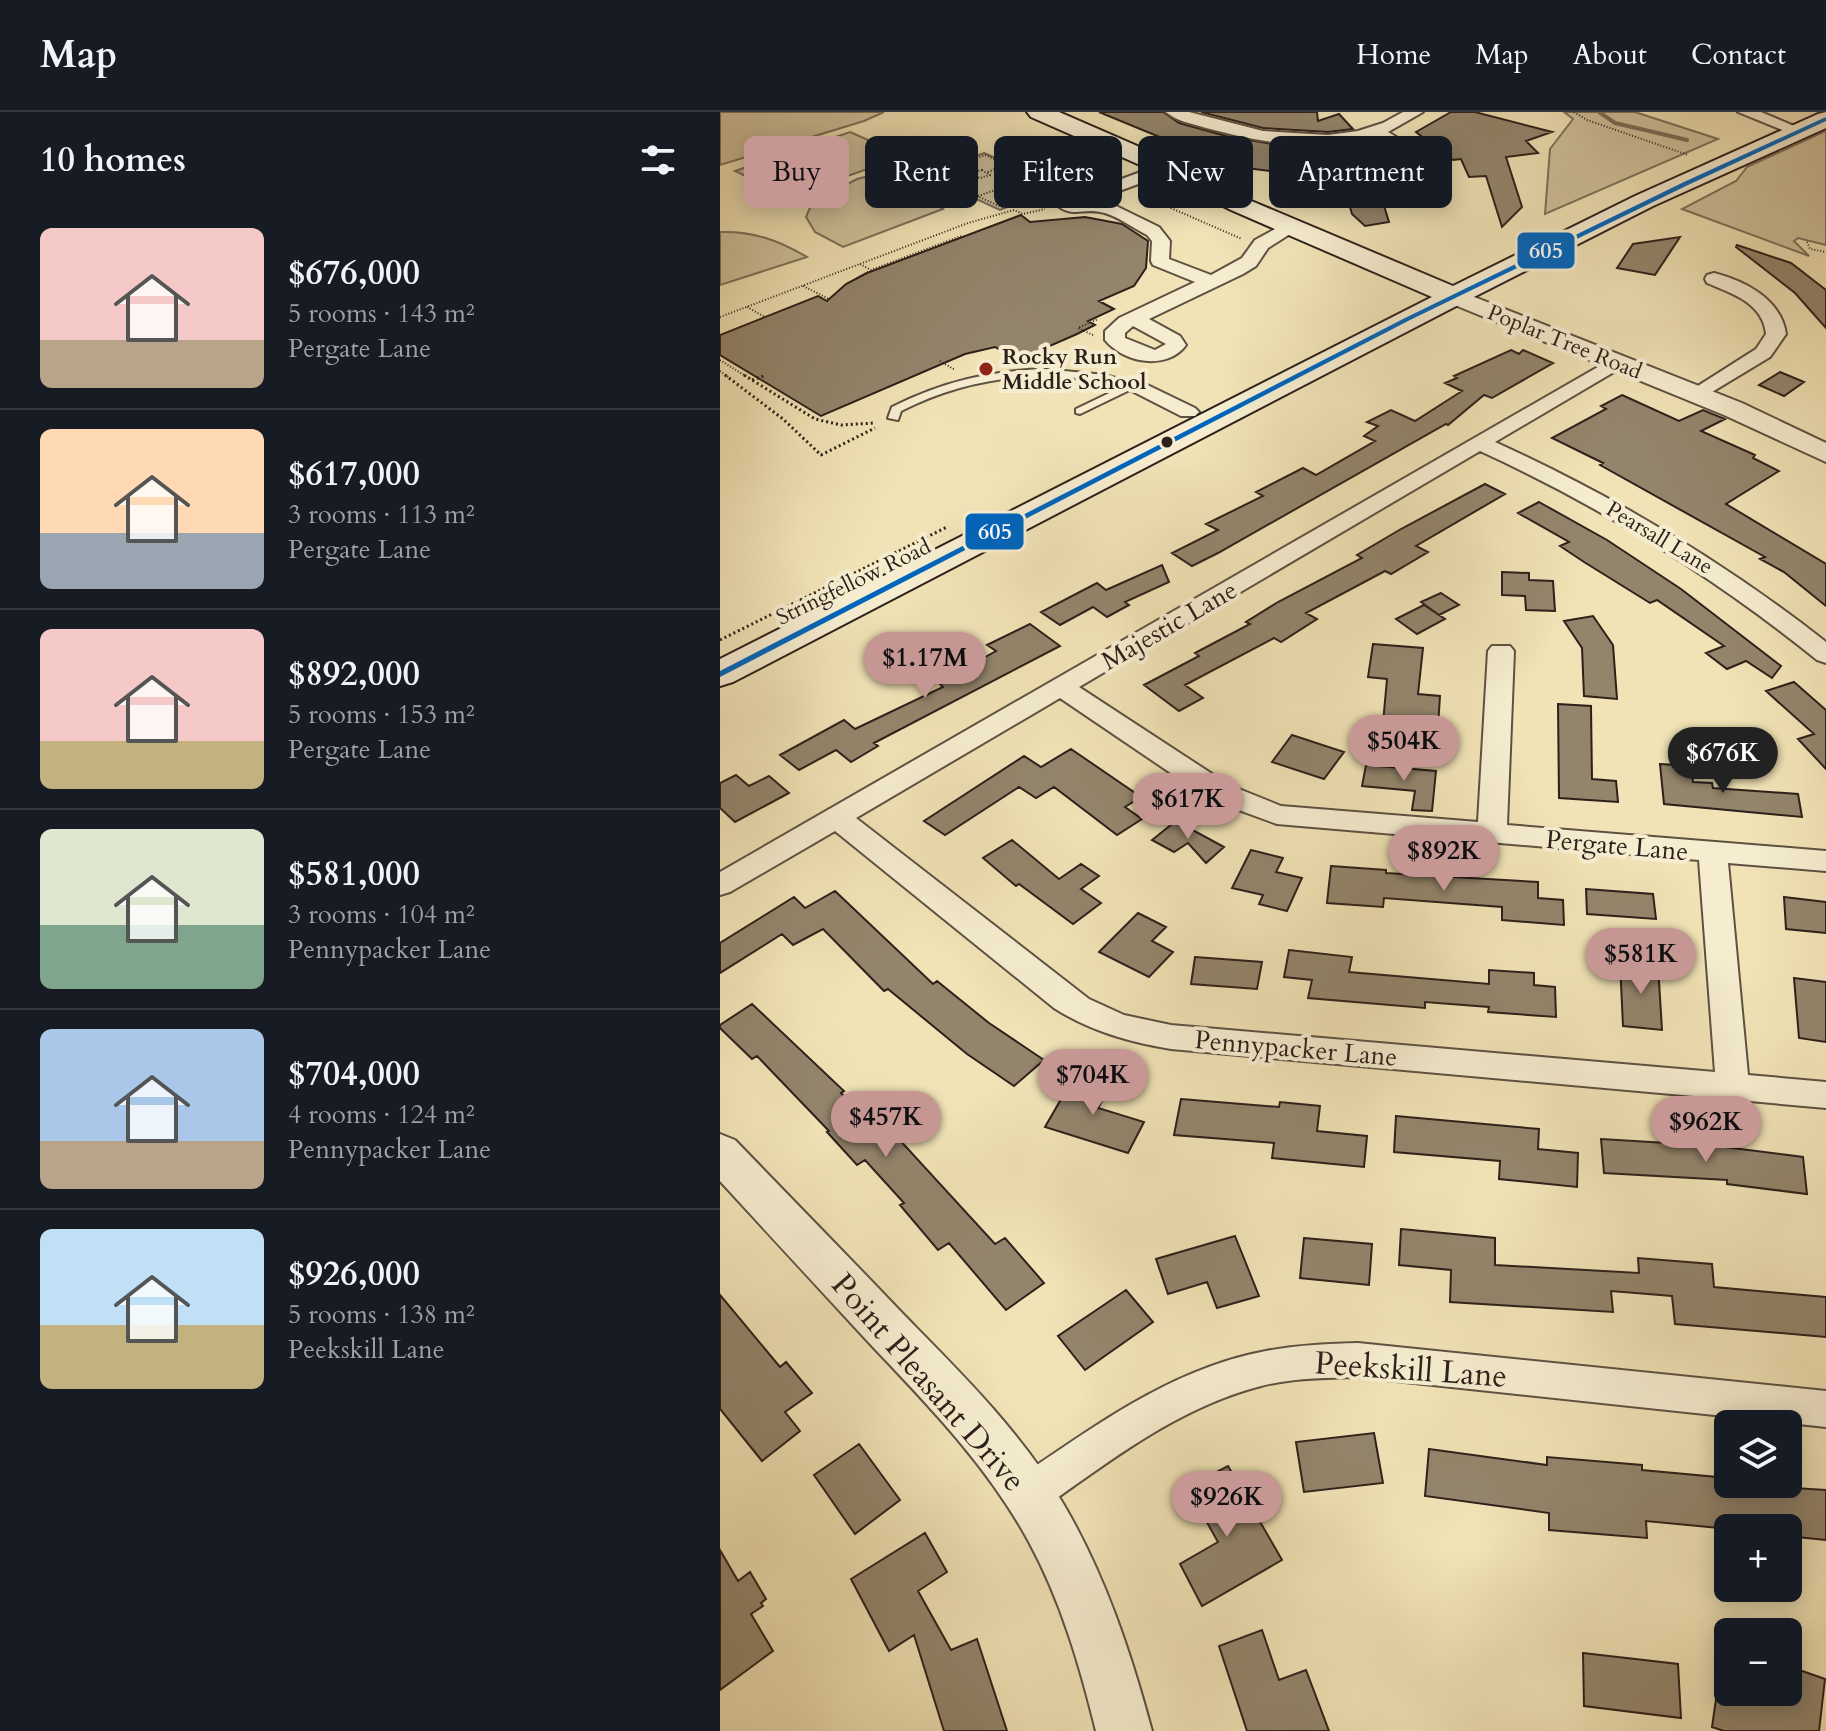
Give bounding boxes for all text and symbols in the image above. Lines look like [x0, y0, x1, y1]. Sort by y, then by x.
text: Map [40, 29, 117, 81]
text: Home [1356, 36, 1431, 74]
text: Map [1475, 36, 1529, 74]
text: About [1573, 36, 1647, 74]
text: Contact [1691, 36, 1786, 74]
chip: Buy [744, 136, 849, 208]
chip: Rent [865, 136, 978, 208]
chip: Filters [994, 136, 1122, 208]
chip: New [1138, 136, 1253, 208]
chip: Apartment [1269, 136, 1452, 208]
text: 10 homes [40, 137, 186, 183]
icon: filters [636, 138, 680, 182]
line badge: 605 [1516, 231, 1576, 270]
text: 605 [1529, 236, 1563, 266]
text: $676,000 [288, 250, 420, 296]
icon: home [104, 260, 200, 356]
text: 5 rooms · 143 m² [288, 296, 475, 331]
street label: Poplar Tree Road [1483, 297, 1647, 387]
text: Pergate Lane [288, 331, 431, 366]
place label: Rocky Run Middle School [1002, 342, 1147, 397]
marker: Rocky Run Middle School [977, 360, 995, 378]
unlabelled marker [1159, 434, 1175, 450]
text: $617,000 [288, 451, 420, 497]
icon: home [104, 461, 200, 557]
street label: Pearsall Lane [1600, 494, 1719, 582]
text: 3 rooms · 113 m² [288, 497, 475, 532]
line badge: 605 [964, 512, 1025, 551]
text: 605 [978, 517, 1012, 547]
street label: Stringfellow Road [771, 531, 936, 632]
text: Pergate Lane [288, 532, 431, 567]
street label: Majestic Lane [1095, 572, 1244, 678]
pin: $1.17M [860, 632, 990, 700]
text: $1.17M [882, 640, 968, 675]
text: $892,000 [288, 651, 420, 697]
icon: home [104, 661, 200, 757]
text: 5 rooms · 153 m² [288, 697, 475, 732]
pin: $504K [1348, 715, 1460, 783]
text: $504K [1367, 723, 1441, 758]
pin: $676K [1667, 727, 1779, 795]
text: Pergate Lane [288, 732, 431, 767]
text: $676K [1686, 735, 1760, 770]
pin: $617K [1132, 773, 1244, 841]
text: $617K [1151, 781, 1225, 816]
street label: Pergate Lane [1544, 822, 1690, 869]
pin: $892K [1388, 825, 1500, 893]
text: $892K [1407, 833, 1481, 868]
text: $581,000 [288, 851, 420, 897]
icon: home [104, 861, 200, 957]
text: 3 rooms · 104 m² [288, 897, 475, 932]
pin: $581K [1585, 928, 1697, 996]
text: Pennypacker Lane [288, 932, 491, 967]
text: $581K [1604, 936, 1678, 971]
street label: Pennypacker Lane [1193, 1022, 1399, 1075]
pin: $704K [1037, 1049, 1149, 1117]
text: $704,000 [288, 1051, 420, 1097]
text: $704K [1056, 1057, 1130, 1092]
icon: home [104, 1061, 200, 1157]
pin: $457K [830, 1091, 942, 1159]
pin: $962K [1650, 1096, 1762, 1164]
text: 4 rooms · 124 m² [288, 1097, 475, 1132]
text: $457K [849, 1099, 923, 1134]
text: $962K [1669, 1104, 1743, 1139]
text: Pennypacker Lane [288, 1132, 491, 1167]
text: $926,000 [288, 1251, 420, 1297]
icon: home [104, 1261, 200, 1357]
street label: Point Pleasant Drive [821, 1264, 1035, 1501]
text: 5 rooms · 138 m² [288, 1297, 475, 1332]
text: Peekskill Lane [288, 1332, 445, 1367]
street label: Peekskill Lane [1313, 1341, 1509, 1399]
map controls [1714, 1410, 1802, 1706]
button: layers [1714, 1410, 1802, 1498]
pin: $926K [1171, 1471, 1283, 1539]
text: $926K [1190, 1479, 1264, 1514]
button: + [1714, 1514, 1802, 1602]
button: − [1714, 1618, 1802, 1706]

